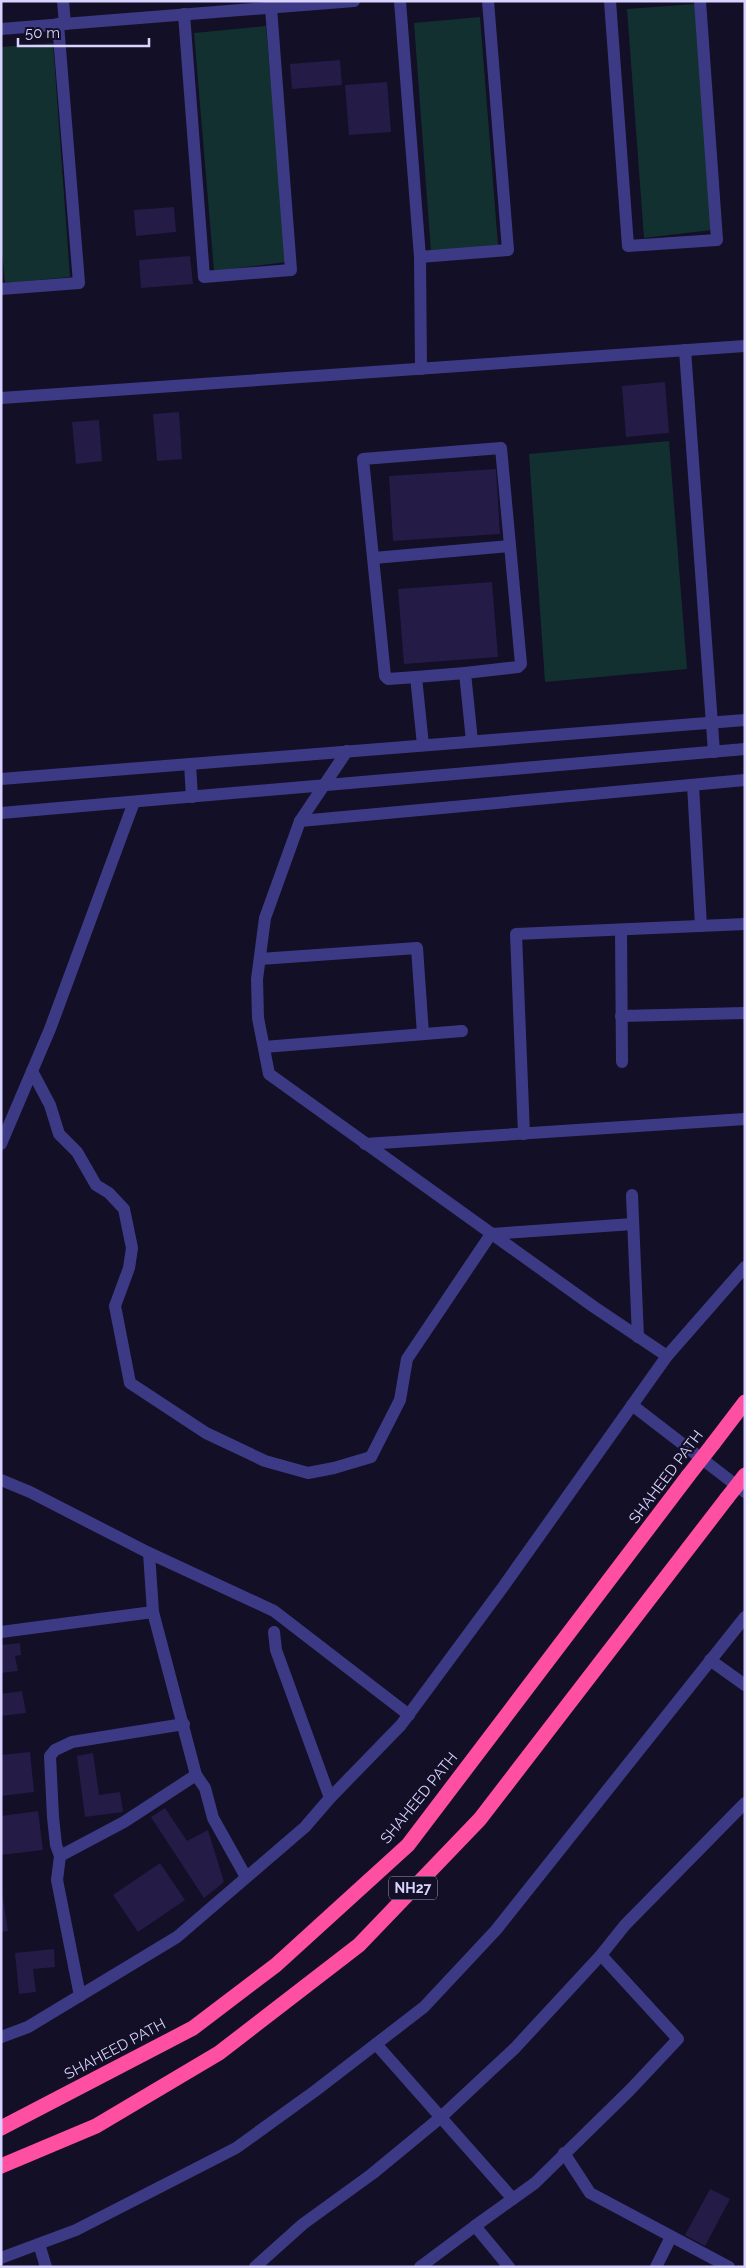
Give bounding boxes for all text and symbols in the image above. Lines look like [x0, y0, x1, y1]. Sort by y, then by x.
scale bar [18, 15, 149, 47]
text: 50 m [25, 24, 60, 42]
street label: SHAHEED PATH [625, 1427, 707, 1527]
street label: SHAHEED PATH [377, 1749, 461, 1847]
road number: NH27 [389, 1876, 437, 1900]
street label: SHAHEED PATH [61, 2015, 169, 2083]

